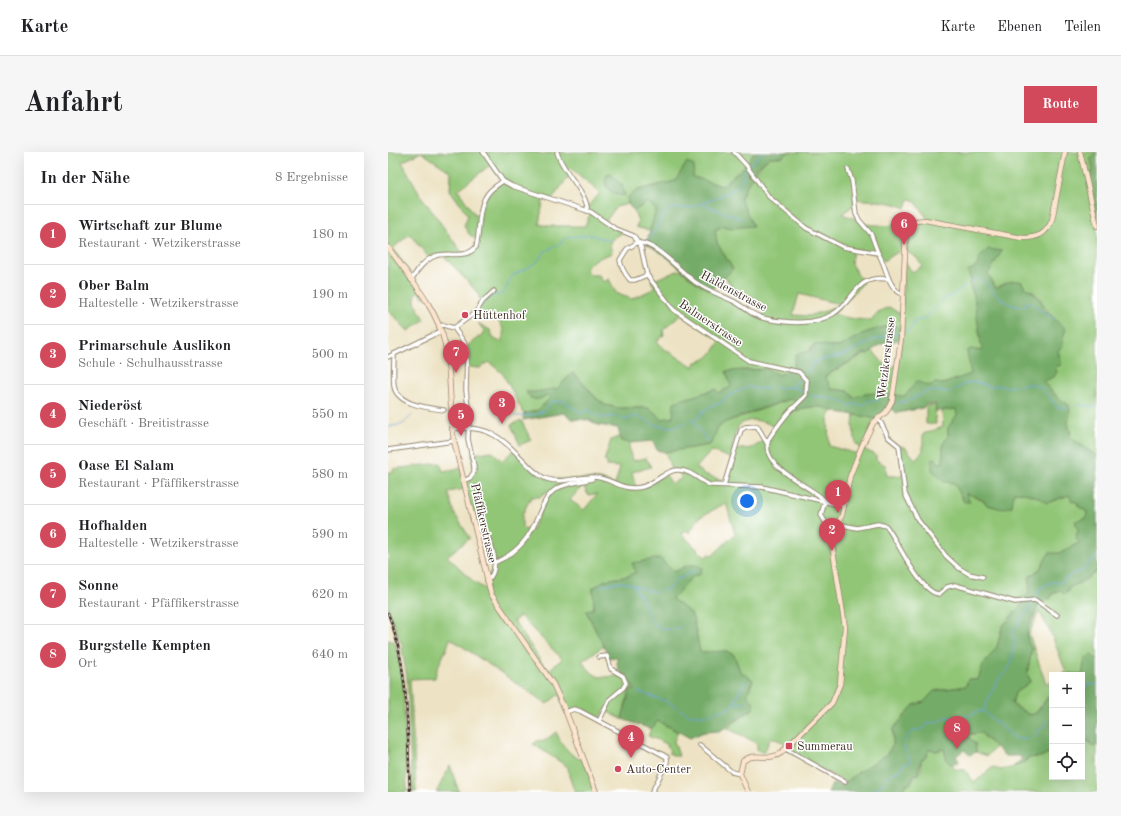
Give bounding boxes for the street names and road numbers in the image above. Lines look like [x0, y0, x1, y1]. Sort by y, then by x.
street label: Haldenstrasse [698, 269, 769, 315]
street label: Balmerstrasse [677, 298, 745, 350]
street label: Wetzikerstrasse [876, 316, 898, 400]
street label: Pfäffikerstrasse [468, 482, 498, 565]

